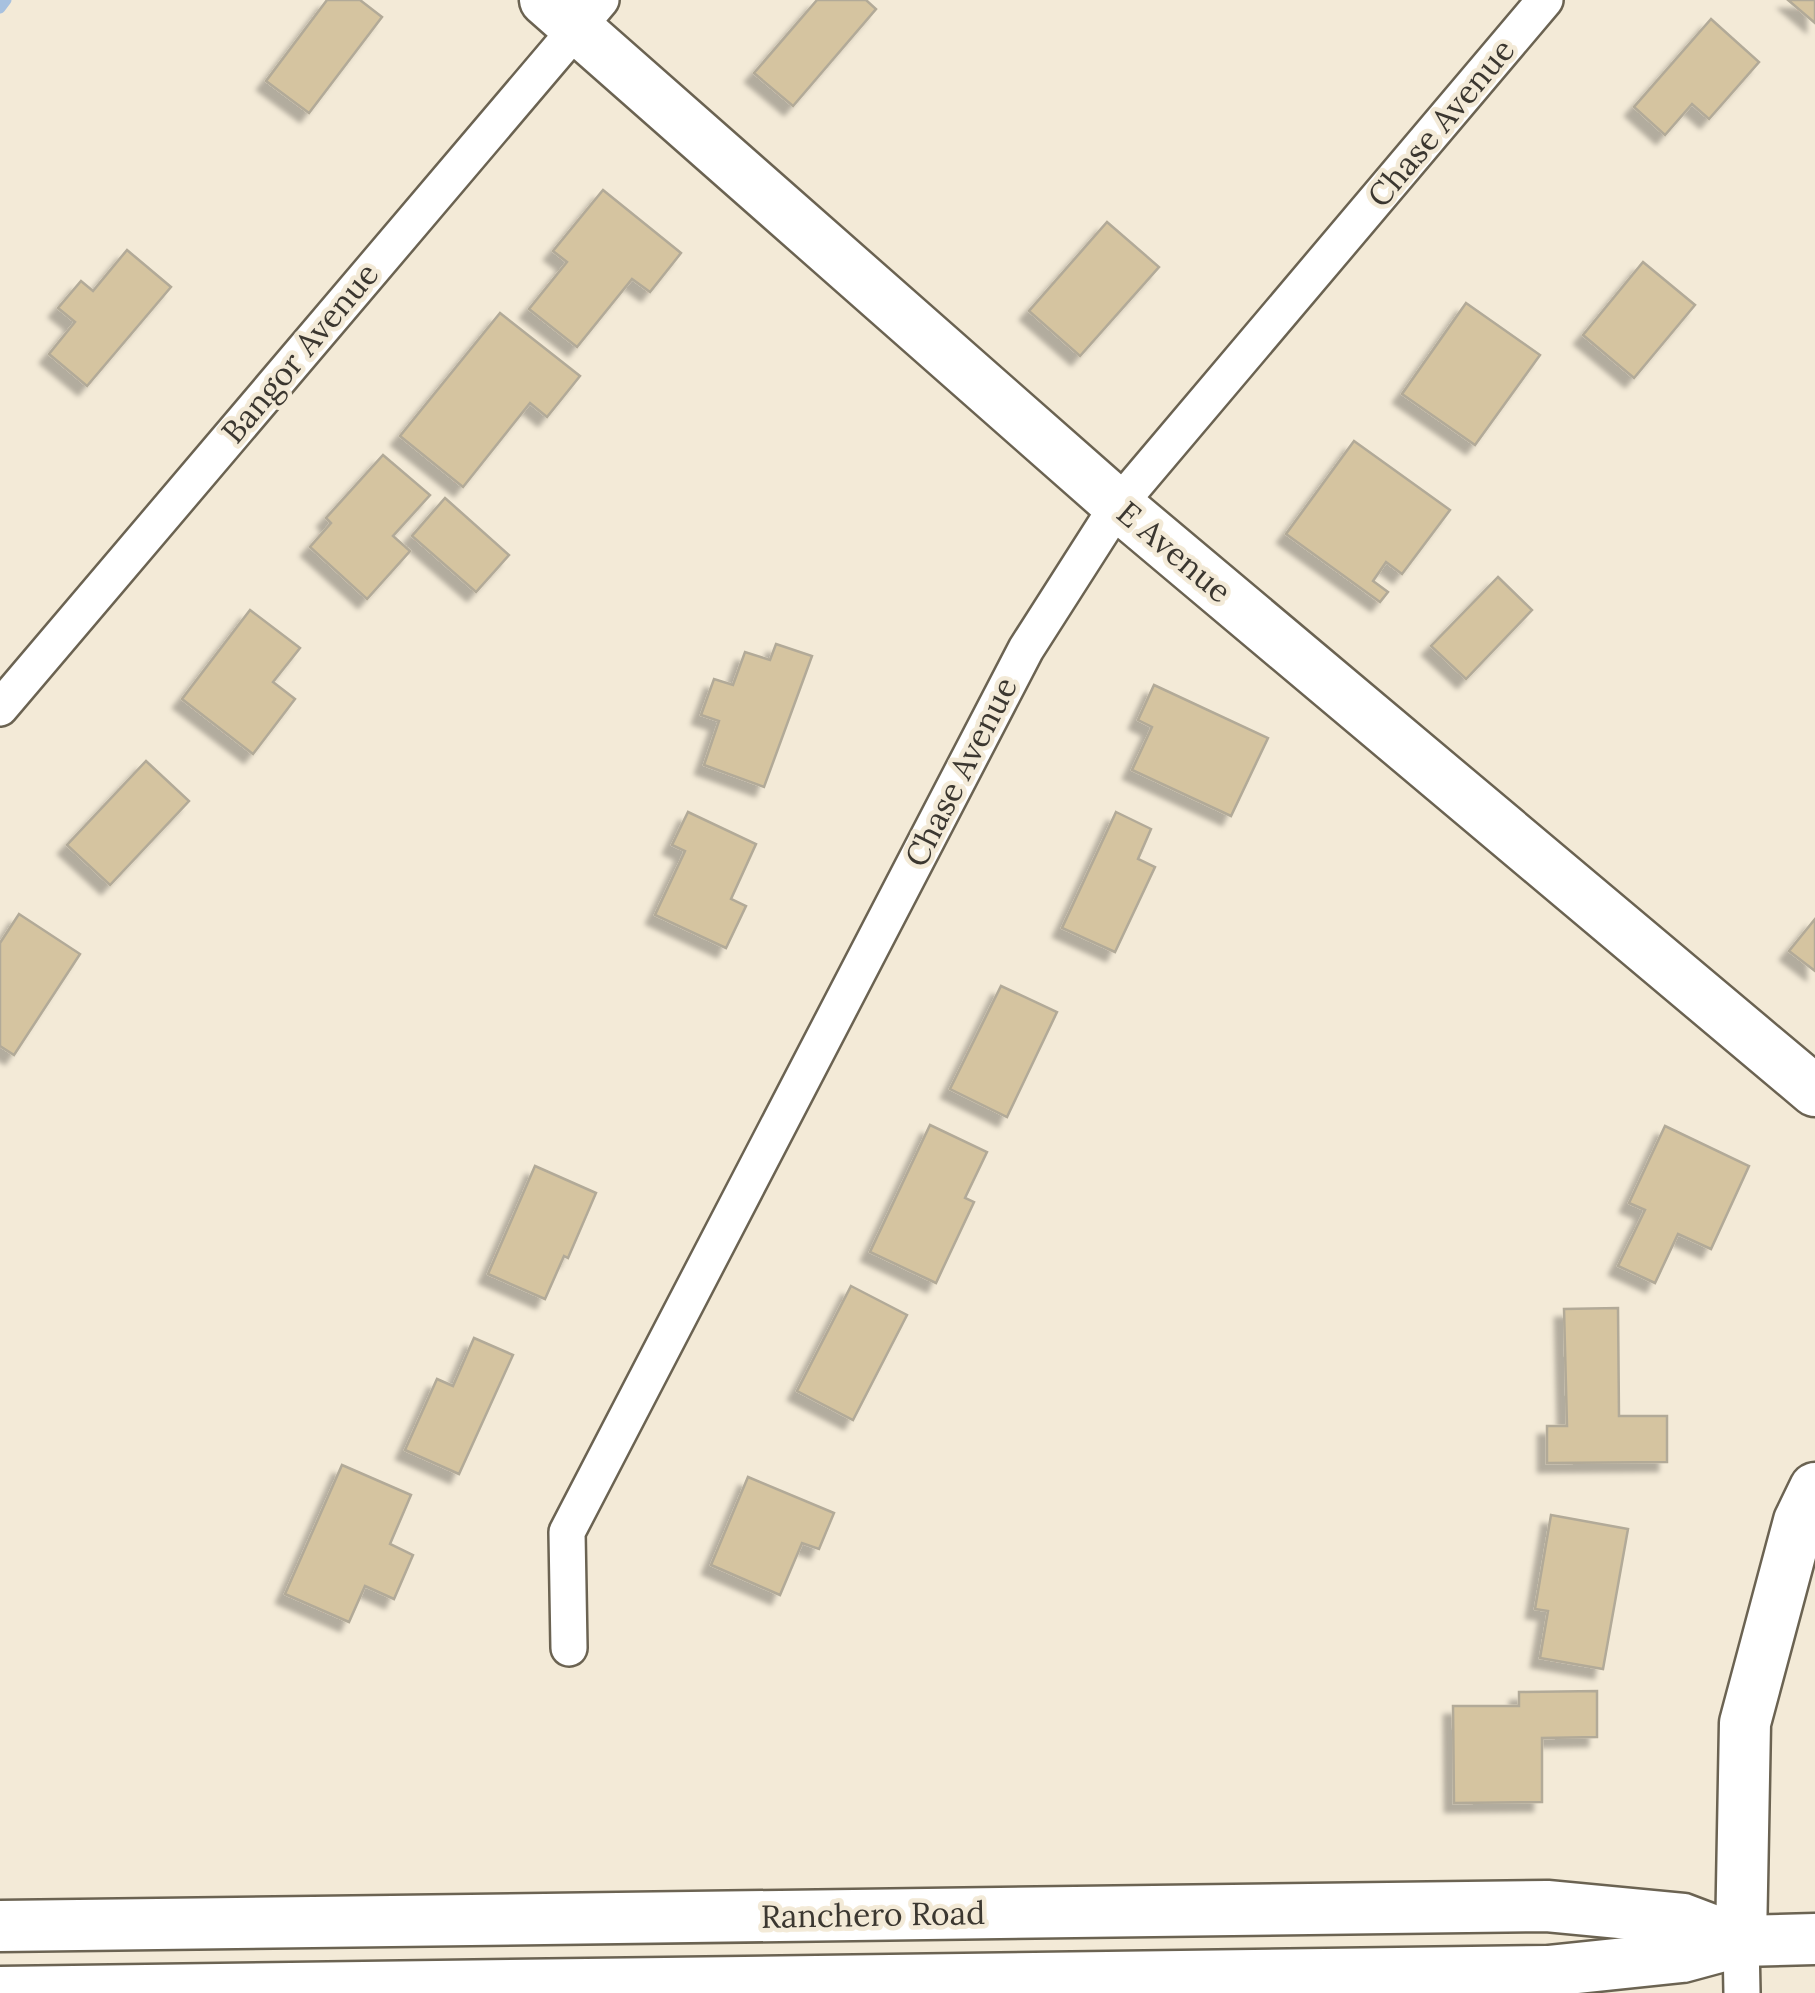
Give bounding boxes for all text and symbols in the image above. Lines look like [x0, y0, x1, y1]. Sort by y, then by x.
street label: Chase Avenue [1358, 30, 1523, 215]
street label: Bangor Avenue [212, 254, 387, 451]
street label: E Avenue [1109, 492, 1240, 611]
street label: Chase Avenue [895, 670, 1026, 873]
street label: Ranchero Road [760, 1892, 986, 1937]

